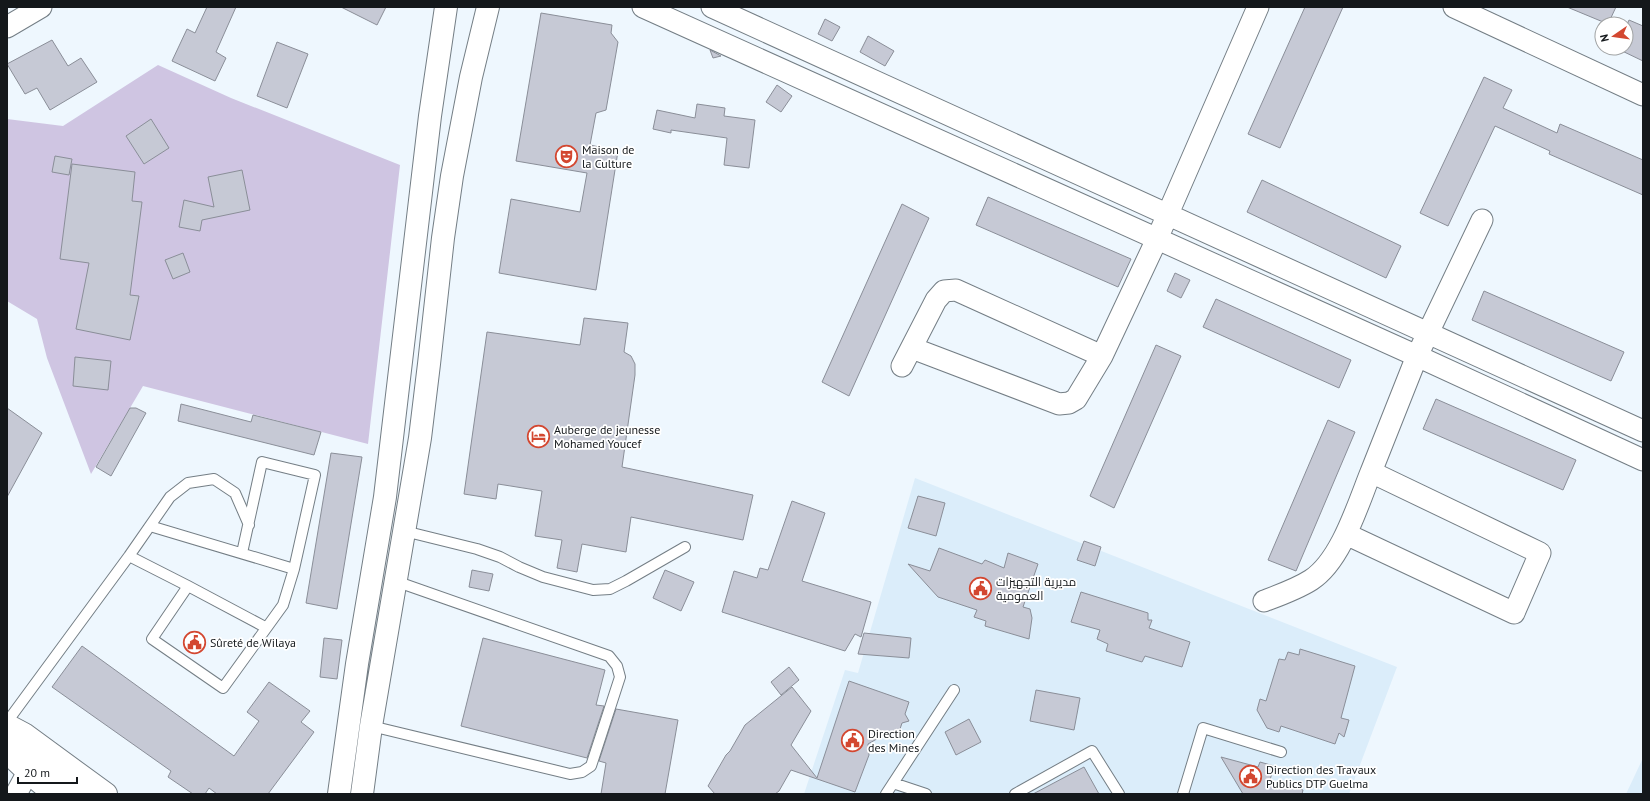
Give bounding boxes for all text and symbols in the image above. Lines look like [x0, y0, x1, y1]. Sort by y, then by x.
north arrow [1594, 16, 1634, 56]
text: N [1597, 33, 1612, 43]
place label: Maison de la Culture [582, 142, 634, 171]
theatre icon: Maison de la Culture [554, 143, 580, 169]
place label: Auberge de jeunesse Mohamed Youcef [554, 422, 660, 451]
hotel icon: Auberge de jeunesse Mohamed Youcef [525, 423, 551, 449]
place label: مديرية التجهيزات العمومية [996, 574, 1076, 603]
public building icon: مديرية التجهيزات العمومية [967, 575, 993, 601]
public building icon: Sûreté de Wilaya [181, 629, 207, 655]
place label: Sûreté de Wilaya [210, 635, 296, 650]
place label: Direction des Mines [868, 726, 919, 755]
public building icon: Direction des Mines [840, 727, 866, 753]
scale bar [18, 759, 77, 785]
place label: Direction des Travaux Publics DTP Guelma [1266, 762, 1376, 791]
public building icon: Direction des Travaux Publics DTP Guelma [1237, 763, 1263, 789]
text: 20 m [24, 765, 50, 780]

